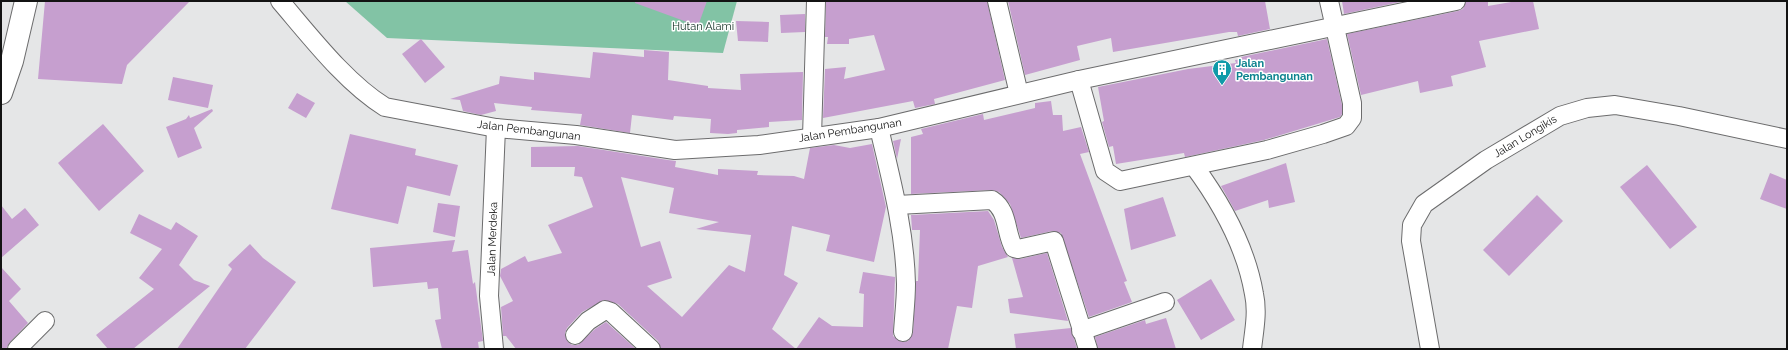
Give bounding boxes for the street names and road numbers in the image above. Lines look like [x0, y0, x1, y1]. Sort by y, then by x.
street label: Jalan Longikis [1491, 112, 1559, 160]
street label: Jalan Pembangunan [798, 116, 902, 145]
street label: Jalan Pembangunan [477, 118, 581, 143]
street label: Jalan Merdeka [485, 202, 500, 276]

